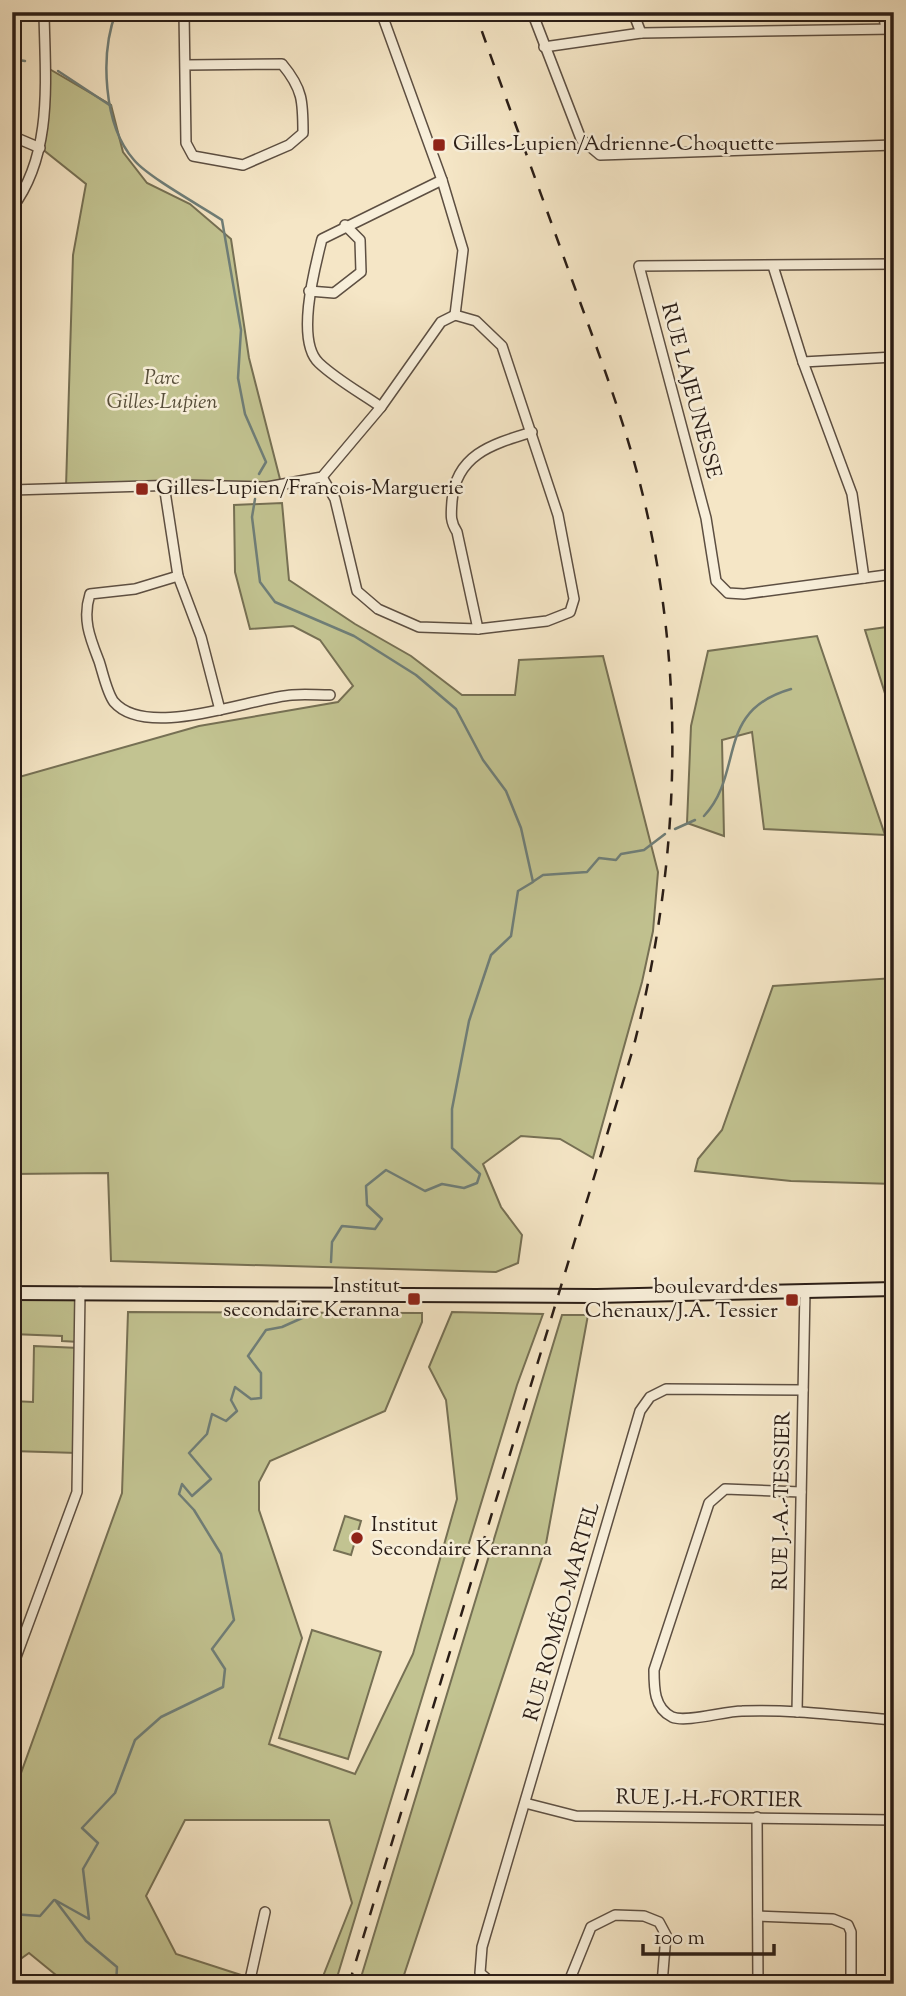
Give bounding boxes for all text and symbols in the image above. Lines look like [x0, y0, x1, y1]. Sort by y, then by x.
place label: Gilles-Lupien/Adrienne-Choquette [453, 130, 774, 160]
marker: Gilles-Lupien/Adrienne-Choquette [431, 137, 447, 153]
street label: RUE LAJEUNESSE [652, 300, 728, 482]
park label: Parc Gilles-Lupien [106, 364, 218, 418]
place label: Gilles-Lupien/Francois-Marguerie [156, 474, 464, 504]
marker: Gilles-Lupien/Francois-Marguerie [134, 481, 150, 497]
place label: Institut secondaire Keranna [223, 1272, 400, 1326]
place label: boulevard des Chenaux/J.A. Tessier [585, 1273, 778, 1327]
marker: Institut secondaire Keranna [406, 1291, 422, 1307]
marker: boulevard des Chenaux/J.A. Tessier [784, 1292, 800, 1308]
street label: RUE J.-A.-TESSIER [766, 1411, 800, 1591]
street label: RUE ROMÉO-MARTEL [517, 1499, 609, 1725]
place label: Institut Secondaire Keranna [371, 1511, 552, 1565]
marker: Institut Secondaire Keranna [349, 1530, 365, 1546]
street label: RUE J.-H.-FORTIER [615, 1783, 803, 1817]
scale bar [643, 1912, 775, 1956]
text: 100 m [654, 1924, 705, 1954]

